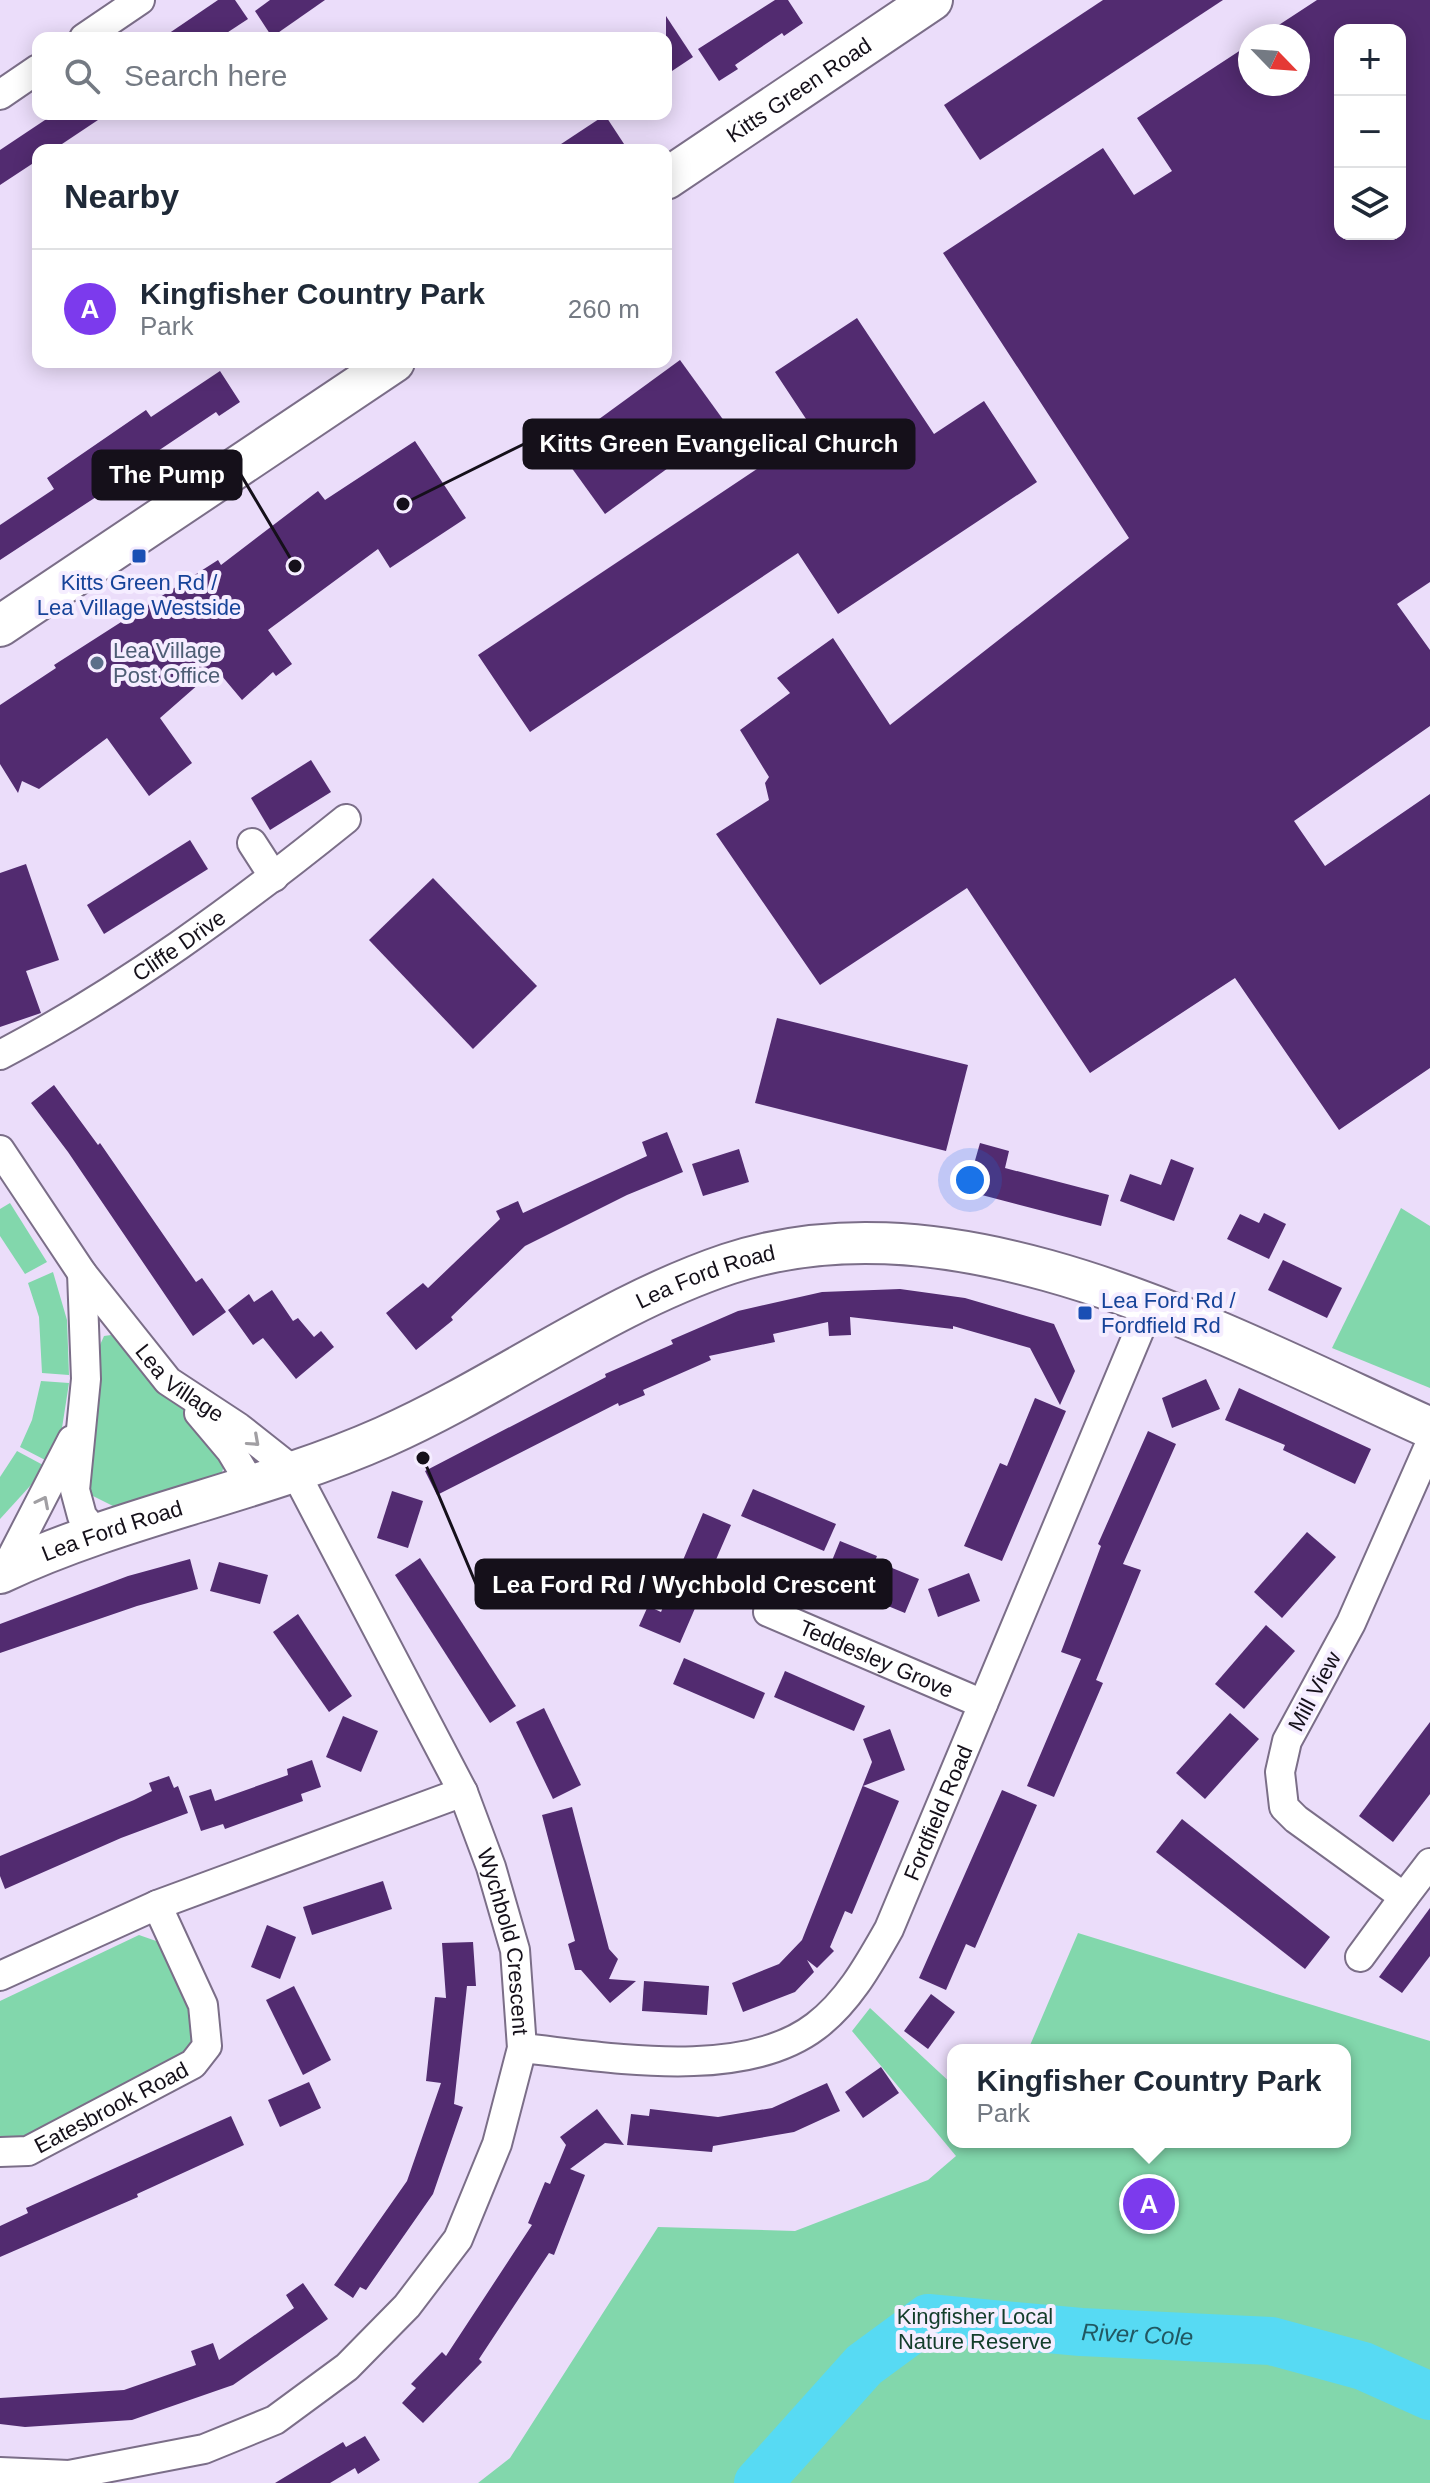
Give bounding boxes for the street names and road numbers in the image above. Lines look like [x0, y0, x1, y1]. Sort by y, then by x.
street label: Kitts Green Road [722, 33, 876, 148]
street label: Cliffe Drive [128, 905, 230, 986]
street label: Lea Ford Road [632, 1240, 777, 1314]
street label: Lea Village [130, 1339, 228, 1427]
street label: Lea Ford Road [38, 1495, 185, 1566]
street label: Teddesley Grove [795, 1615, 957, 1703]
street label: Mill View [1283, 1647, 1346, 1735]
street label: Fordfield Road [899, 1741, 978, 1884]
street label: Wychbold Crescent [472, 1845, 533, 2036]
street label: Eatesbrook Road [30, 2057, 192, 2158]

